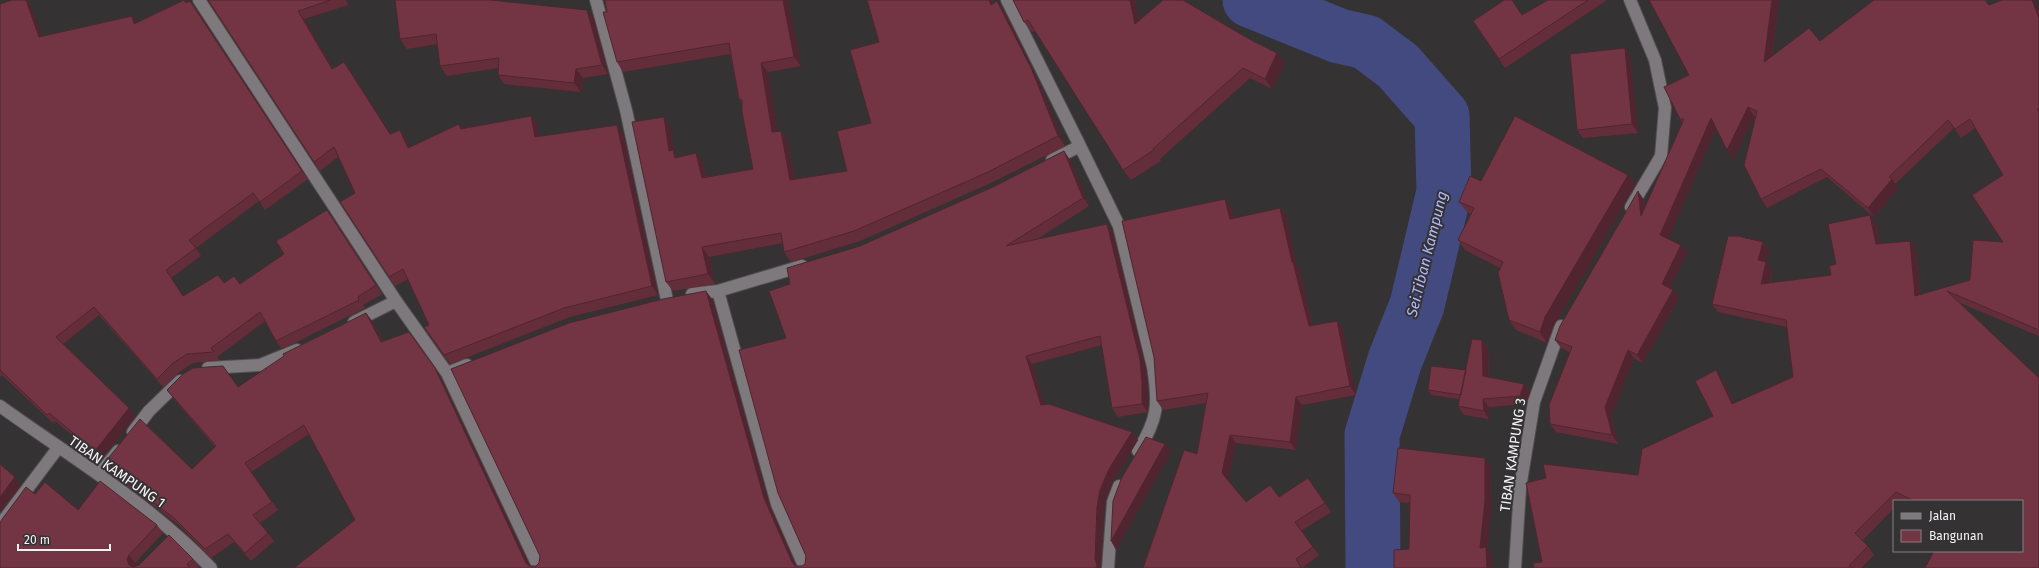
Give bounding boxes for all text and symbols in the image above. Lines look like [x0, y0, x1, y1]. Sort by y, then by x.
water label: Sei.Tiban Kampung [1402, 189, 1451, 320]
street label: TIBAN KAMPUNG 3 [1497, 397, 1529, 513]
street label: TIBAN KAMPUNG 1 [65, 432, 169, 512]
legend [1893, 500, 2023, 552]
text: Jalan [1929, 509, 1956, 523]
scale bar [18, 526, 110, 552]
text: Bangunan [1929, 529, 1984, 543]
text: 20 m [24, 533, 50, 547]

